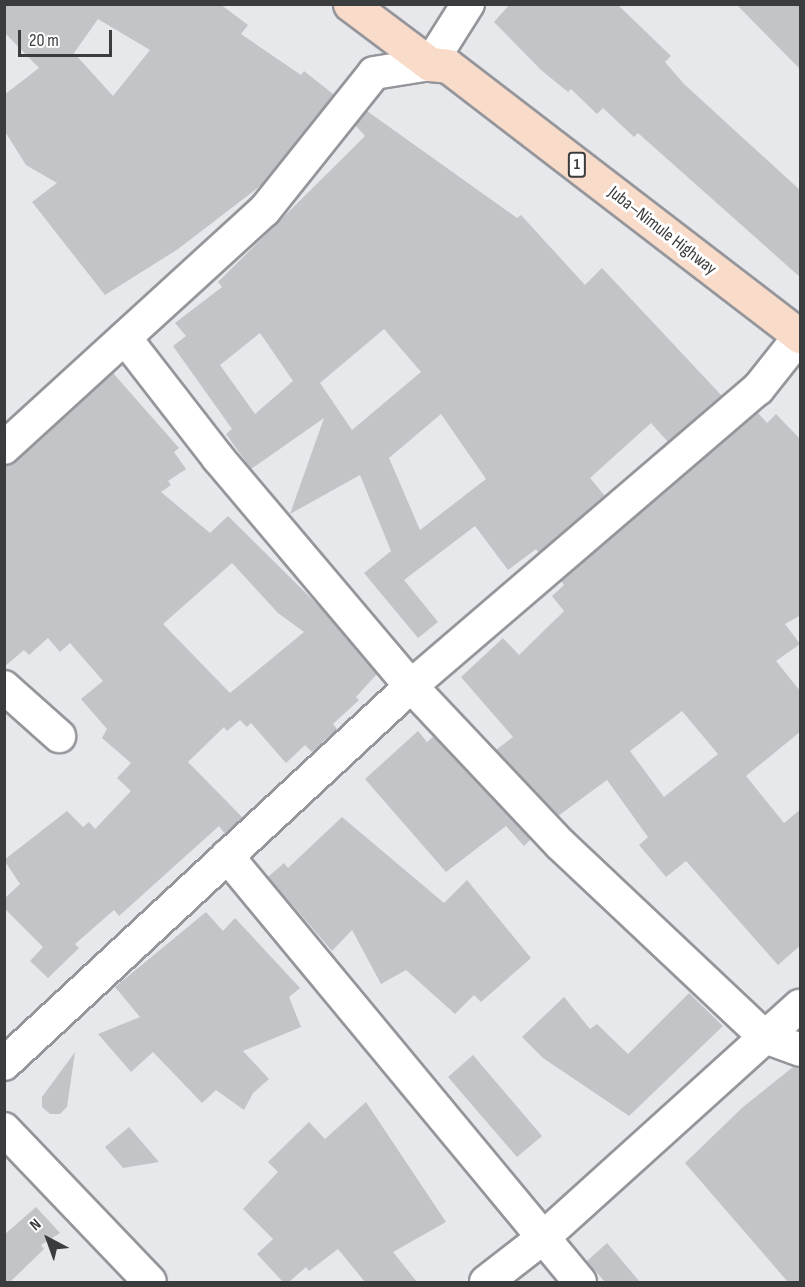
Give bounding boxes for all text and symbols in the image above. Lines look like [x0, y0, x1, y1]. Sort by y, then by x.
scale bar [21, 18, 116, 56]
text: 20 m [29, 30, 59, 51]
road number: 1 [566, 152, 588, 178]
street label: Juba–Nimule Highway [603, 182, 721, 280]
north arrow [18, 1209, 78, 1269]
text: N [26, 1215, 45, 1235]

